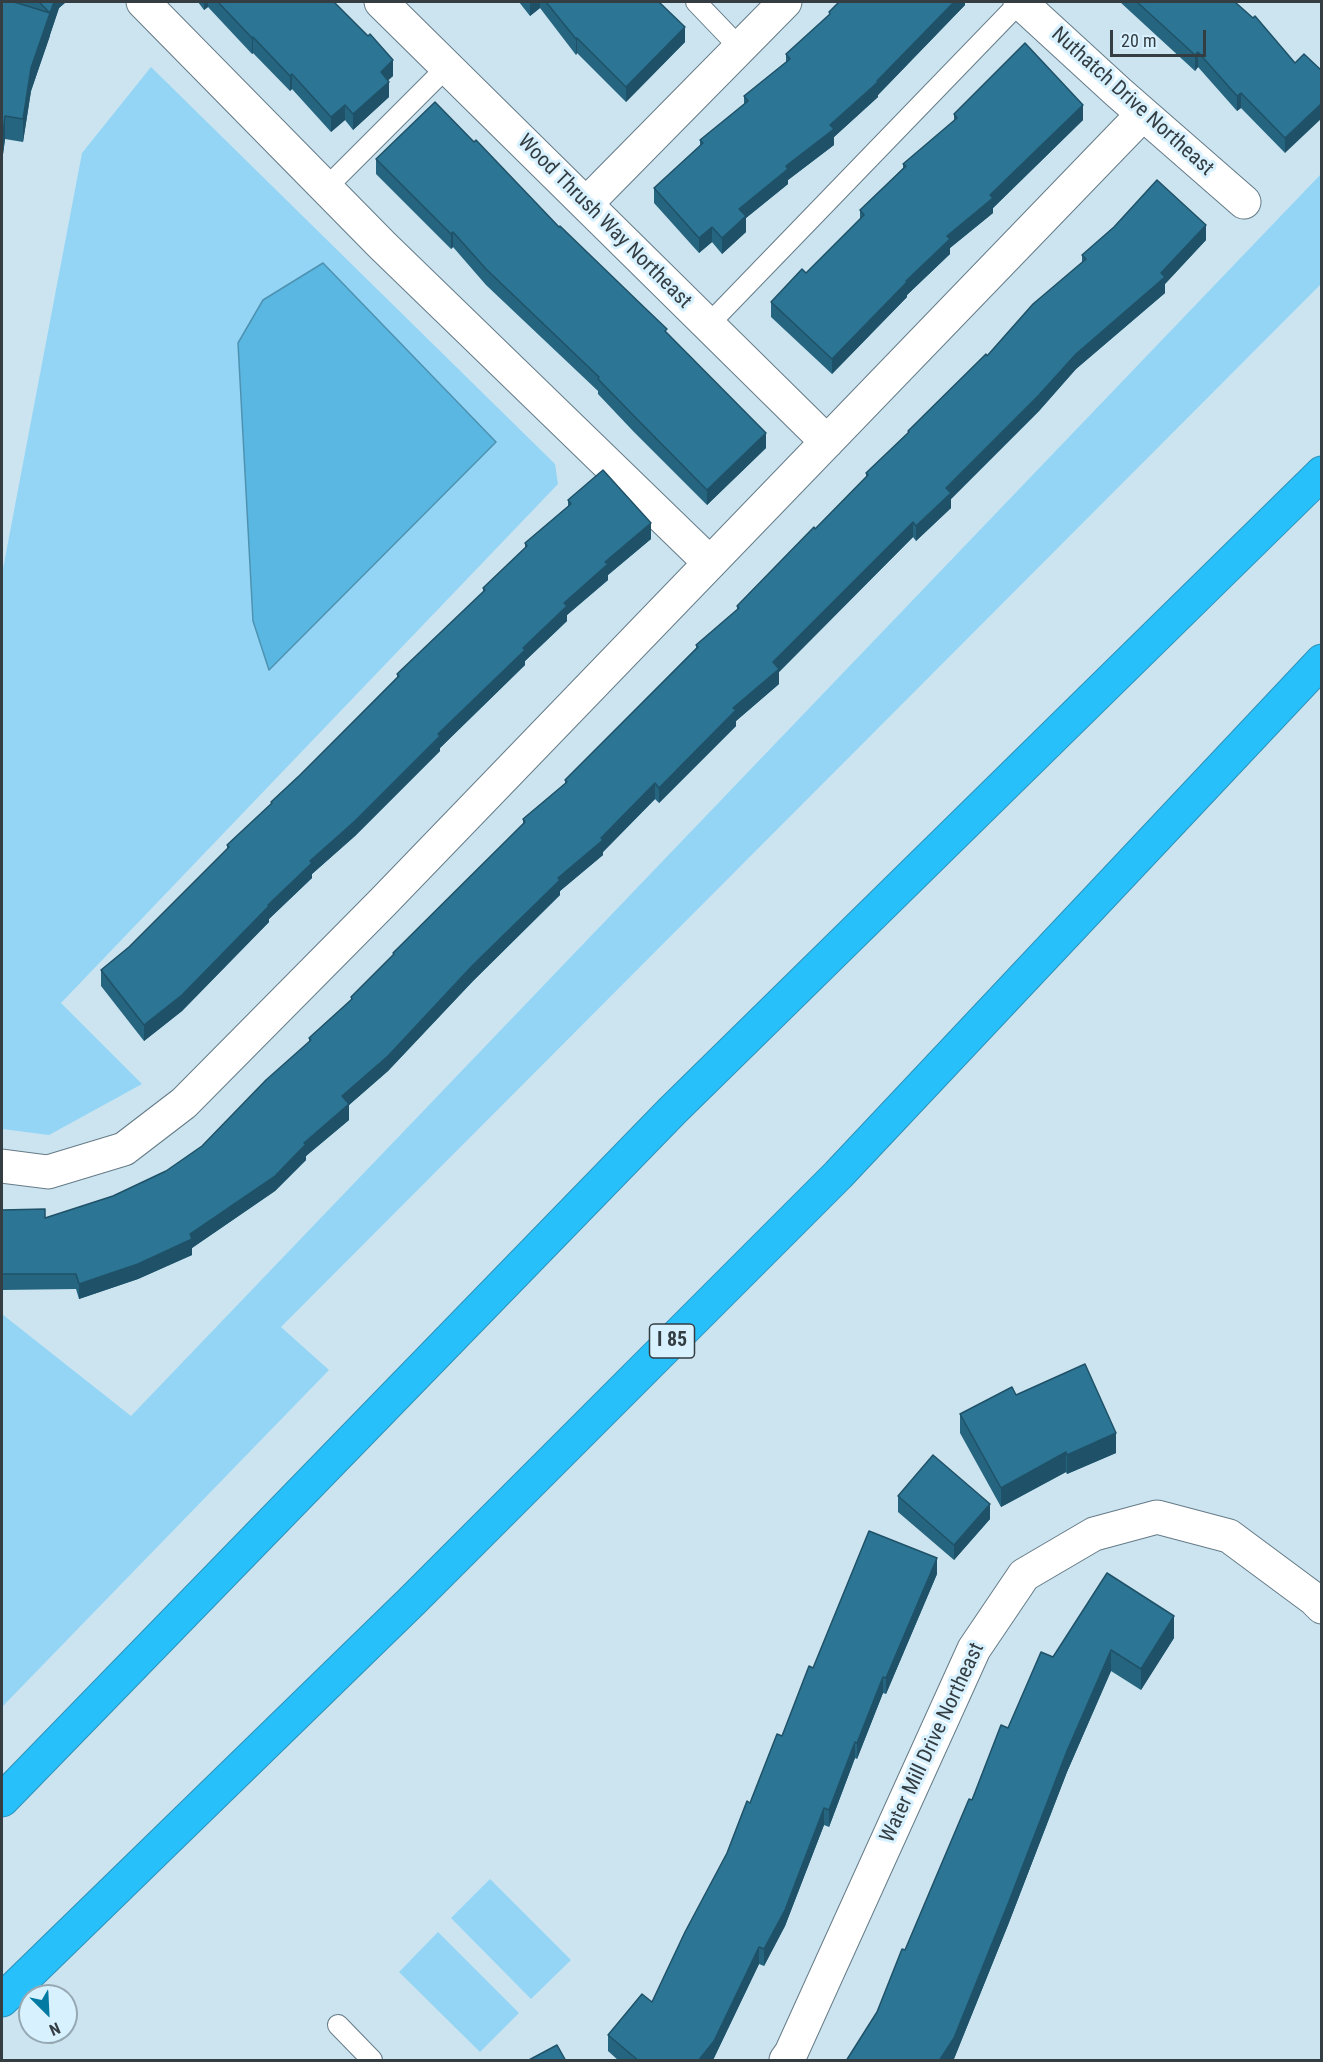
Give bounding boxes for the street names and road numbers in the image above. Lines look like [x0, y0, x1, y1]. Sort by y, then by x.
street label: Nuthatch Drive Northeast [1046, 22, 1218, 182]
street label: Wood Thrush Way Northeast [512, 130, 696, 314]
road number: I 85 [650, 1324, 694, 1358]
street label: Water Mill Drive Northeast [876, 1639, 990, 1847]

